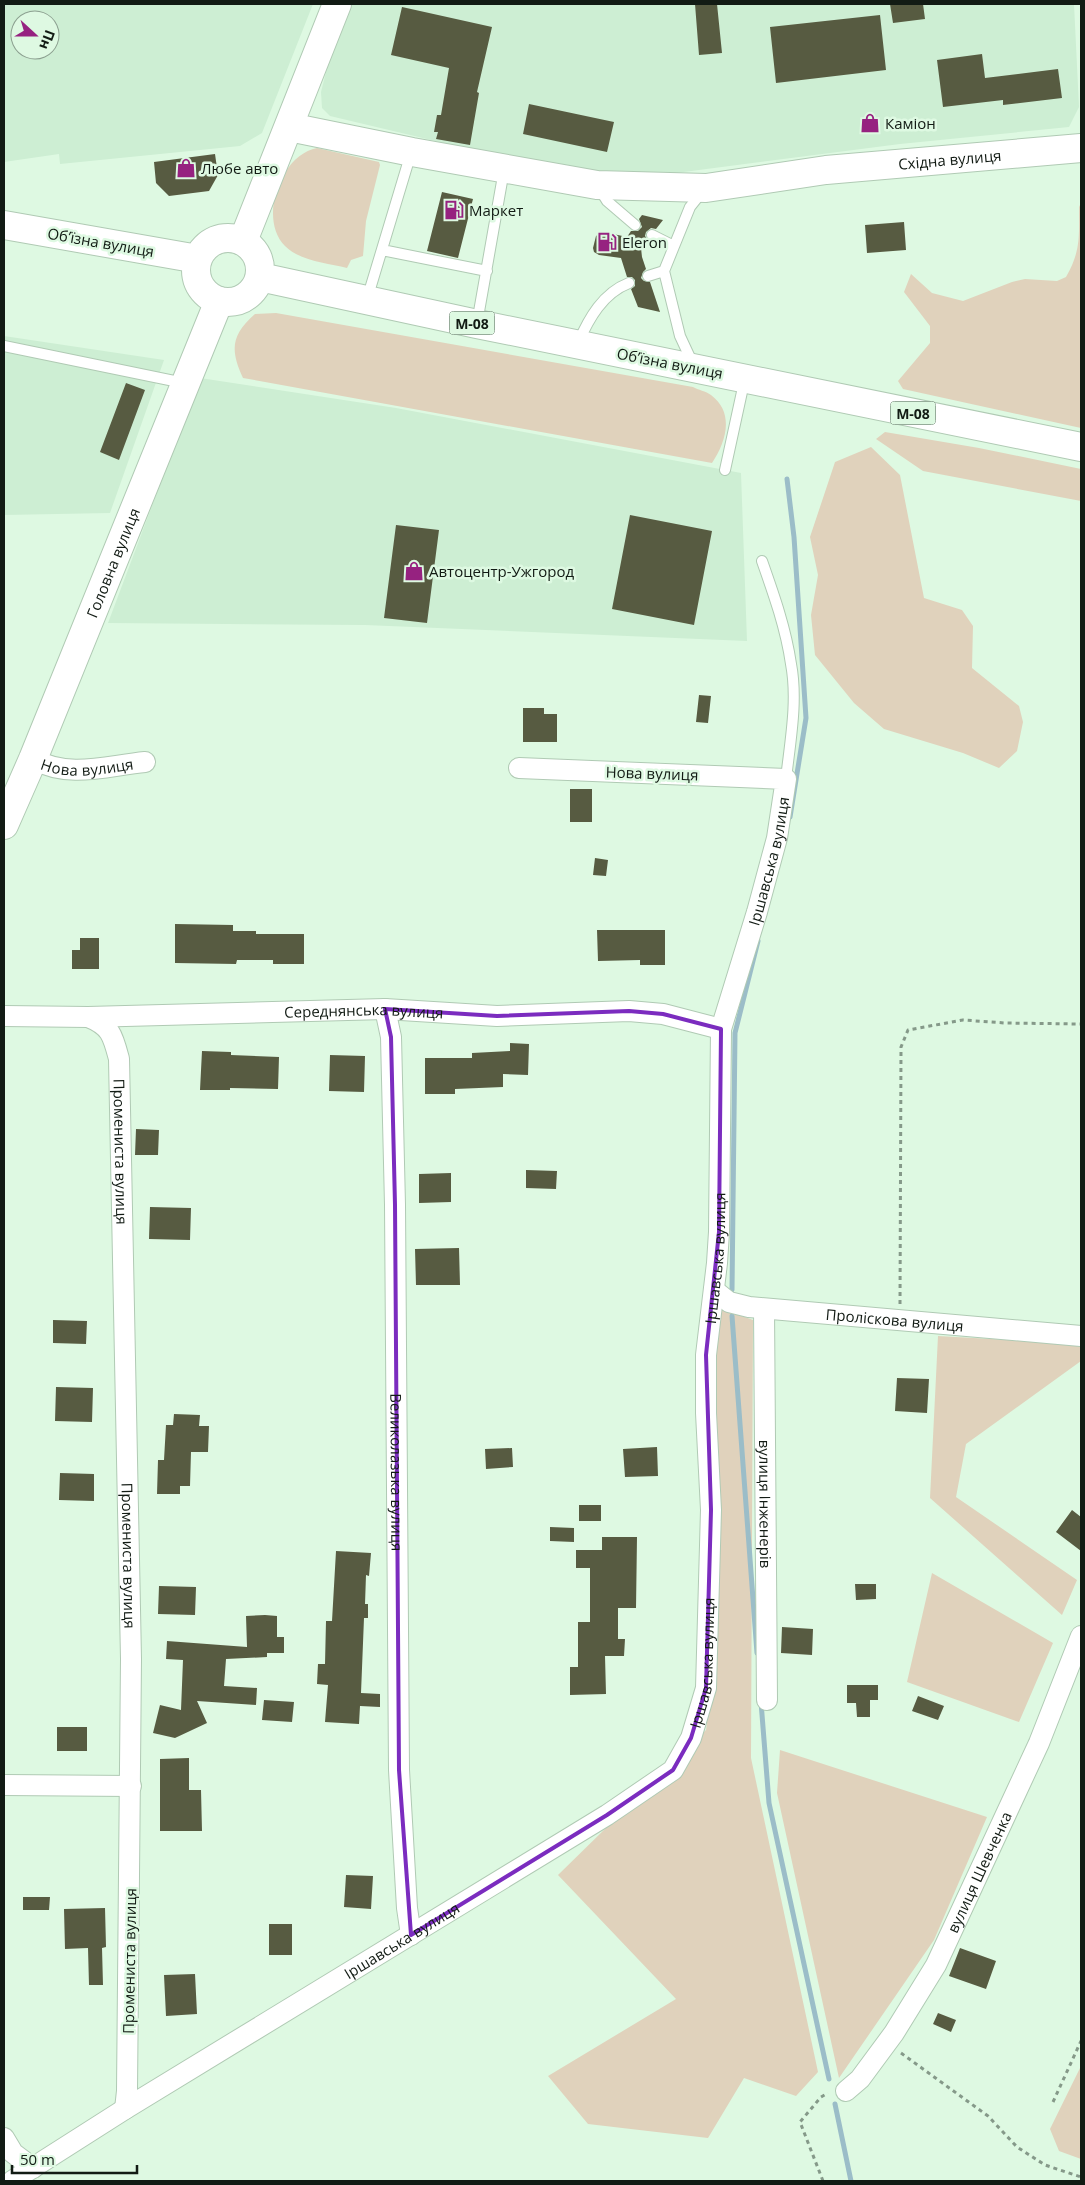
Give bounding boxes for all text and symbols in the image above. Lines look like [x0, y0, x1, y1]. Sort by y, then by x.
north arrow [10, 10, 60, 60]
text: Пн [35, 27, 60, 52]
shop icon: Каміон [859, 112, 881, 134]
place label: Каміон [885, 113, 936, 133]
street label: Східна вулиця [897, 145, 1002, 174]
shop icon: Любе авто [175, 157, 197, 179]
place label: Любе авто [201, 158, 278, 178]
fuel station icon: Маркет [443, 199, 465, 221]
place label: Маркет [469, 200, 523, 220]
street label: Обʼїзна вулиця [46, 223, 156, 261]
fuel station icon: Eleron [596, 231, 618, 253]
place label: Eleron [622, 232, 667, 252]
road number: М-08 [450, 312, 494, 334]
street label: Обʼїзна вулиця [615, 343, 725, 383]
road number: М-08 [890, 402, 936, 424]
street label: Головна вулиця [81, 505, 144, 621]
shop icon: Автоцентр-Ужгород [403, 560, 425, 582]
place label: Автоцентр-Ужгород [429, 561, 575, 581]
street label: Нова вулиця [38, 754, 135, 780]
street label: Нова вулиця [605, 761, 699, 785]
street label: Іршавська вулиця [743, 795, 793, 928]
street label: Середнянська вулиця [284, 999, 444, 1023]
street label: Промениста вулиця [109, 1078, 132, 1225]
street label: Іршавська вулиця [700, 1192, 729, 1325]
street label: Проліскова вулиця [825, 1304, 964, 1336]
street label: Великолазька вулиця [386, 1393, 407, 1551]
street label: вулиця Інженерів [755, 1440, 776, 1568]
street label: Промениста вулиця [117, 1482, 140, 1629]
street label: Іршавська вулиця [685, 1597, 719, 1730]
street label: вулиця Шевченка [942, 1808, 1016, 1936]
street label: Промениста вулиця [118, 1888, 140, 2034]
street label: Іршавська вулиця [340, 1897, 463, 1983]
scale bar [12, 2142, 138, 2174]
text: 50 m [20, 2149, 55, 2169]

